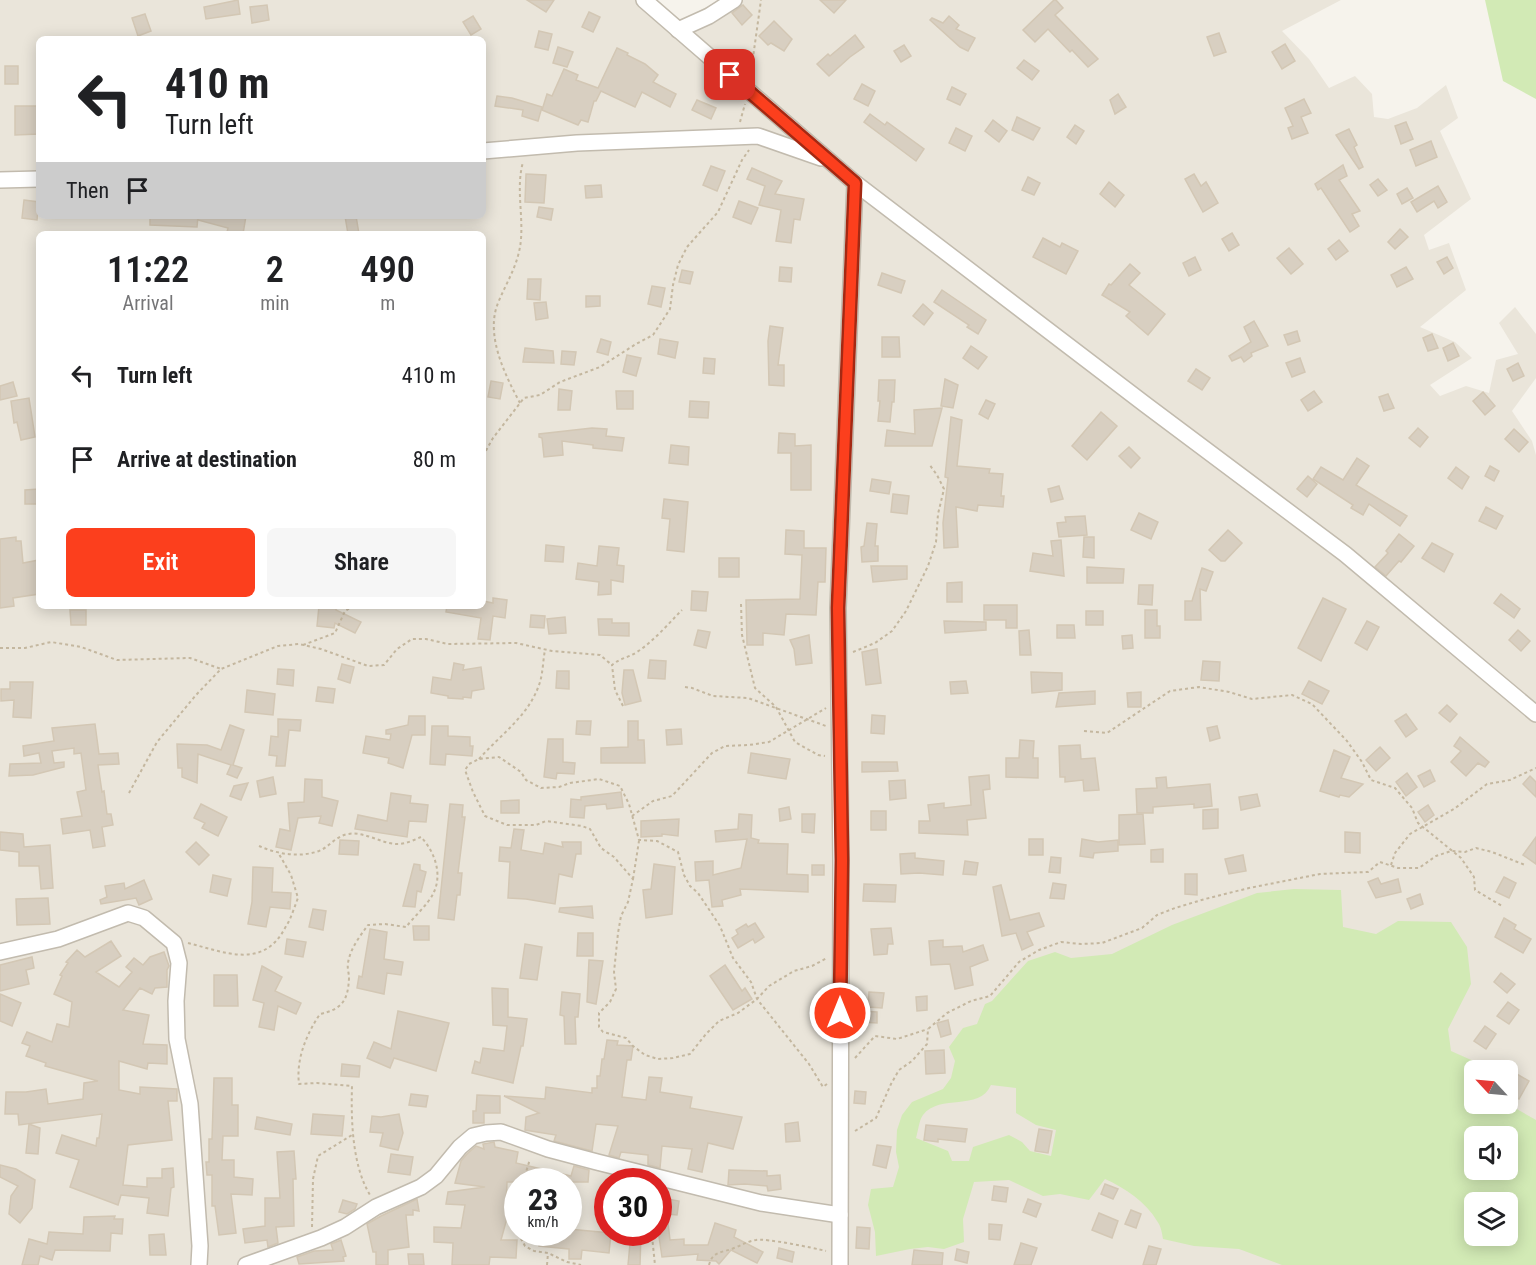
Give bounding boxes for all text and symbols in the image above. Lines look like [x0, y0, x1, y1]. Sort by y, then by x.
pin [704, 49, 755, 100]
icon: arrive [713, 58, 746, 91]
text: 410 m [165, 59, 270, 108]
icon: left [66, 60, 144, 138]
text: Turn left [165, 109, 254, 141]
icon: arrive [121, 174, 154, 207]
text: Then [66, 178, 109, 203]
text: 11:22 [107, 249, 189, 291]
text: 2 [266, 249, 284, 291]
text: 490 [361, 249, 415, 291]
text: Arrival [123, 291, 174, 315]
text: min [260, 291, 289, 315]
text: m [380, 291, 395, 315]
icon: left [66, 359, 99, 392]
text: Turn left [117, 363, 192, 388]
text: 410 m [402, 363, 456, 388]
icon: arrive [66, 443, 99, 476]
text: Arrive at destination [117, 447, 297, 472]
text: 80 m [413, 447, 456, 472]
button: Exit [66, 528, 255, 597]
button: Share [267, 528, 456, 597]
position arrow [808, 981, 872, 1045]
north arrow [1464, 1060, 1518, 1114]
map controls [1464, 1060, 1518, 1246]
button: sound [1464, 1126, 1518, 1180]
speed limit sign: 30 [594, 1168, 672, 1246]
text: 23 [528, 1182, 558, 1217]
button: layers [1464, 1192, 1518, 1246]
text: km/h [528, 1213, 558, 1231]

